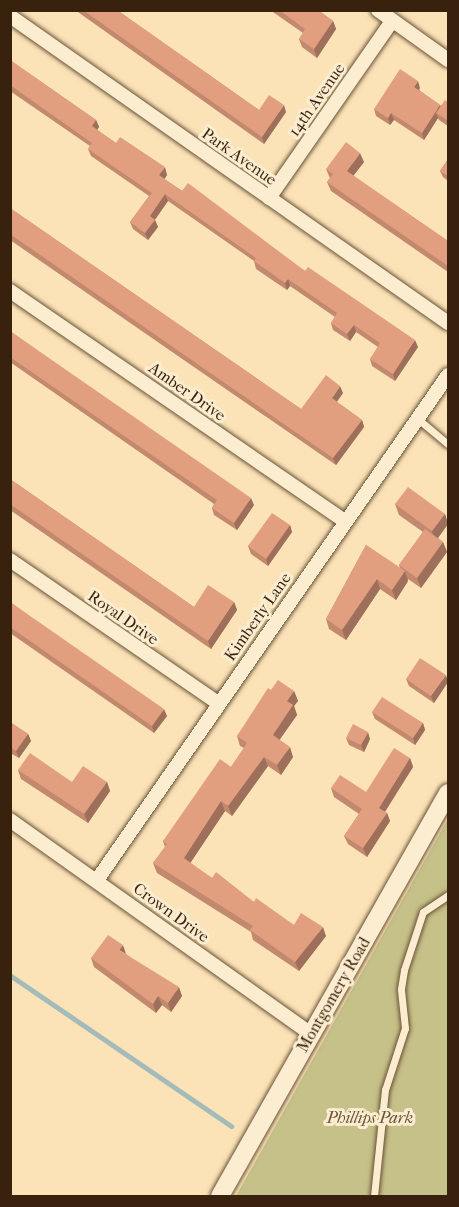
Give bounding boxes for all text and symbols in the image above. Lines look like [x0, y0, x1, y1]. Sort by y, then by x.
street label: 14th Avenue [285, 60, 349, 140]
street label: Park Avenue [198, 124, 280, 190]
street label: Amber Drive [145, 359, 229, 425]
street label: Kimberly Lane [221, 569, 295, 665]
street label: Royal Drive [84, 587, 162, 649]
street label: Crown Drive [129, 879, 213, 947]
street label: Montgomery Road [293, 934, 375, 1056]
park label: Phillips Park [327, 1108, 413, 1128]

